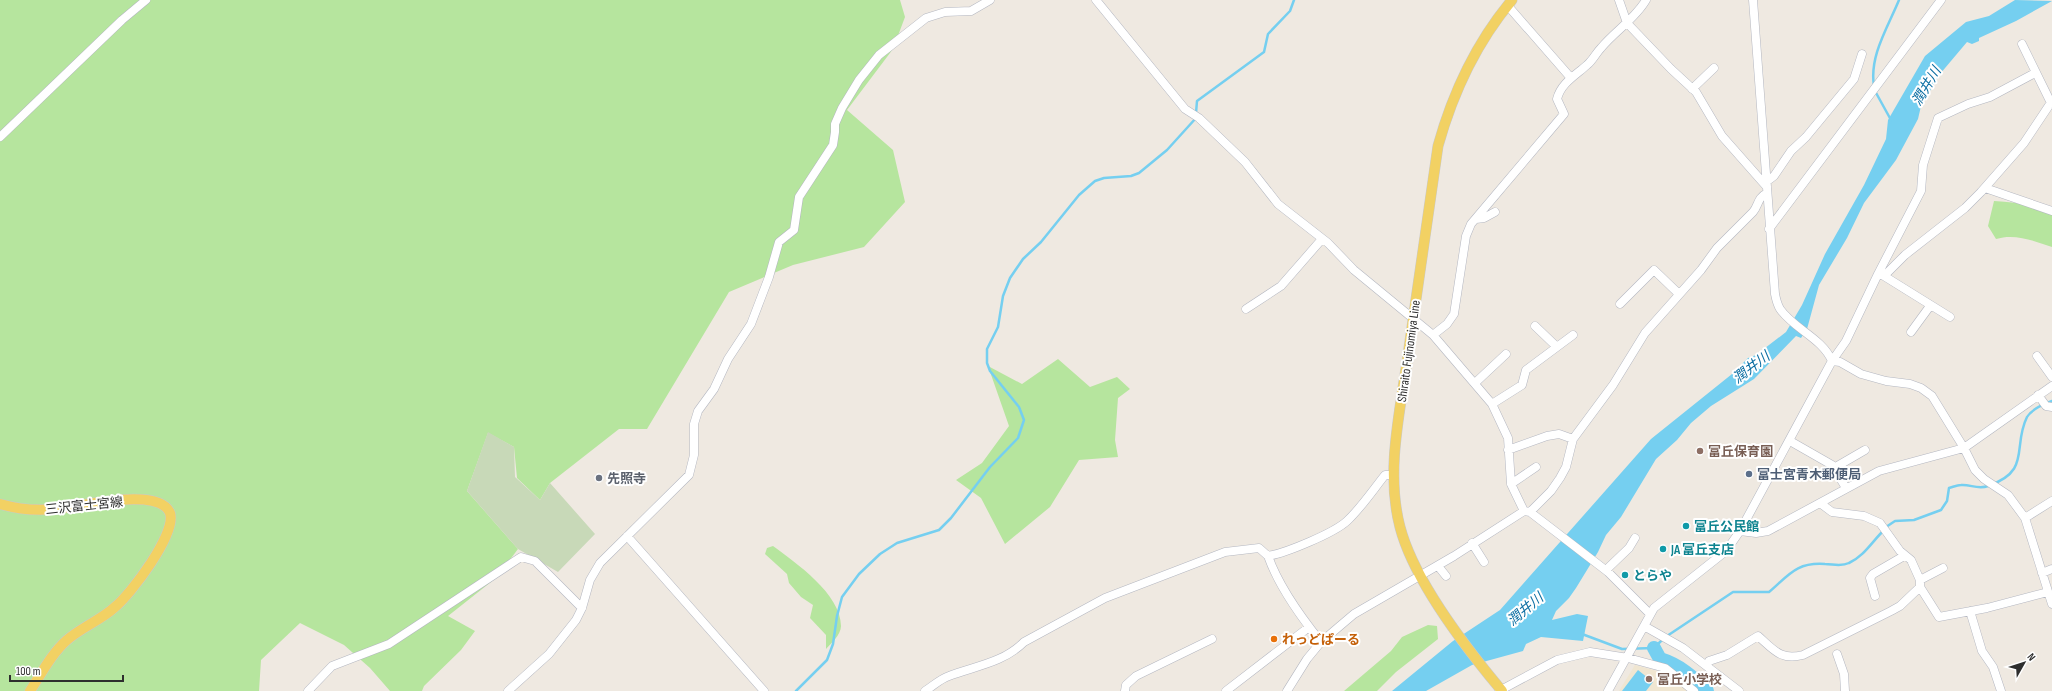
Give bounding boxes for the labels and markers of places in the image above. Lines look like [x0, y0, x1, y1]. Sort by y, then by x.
place label: 富丘保育園 [1708, 444, 1773, 460]
marker: 富丘保育園 [1695, 446, 1705, 456]
place label: 富士宮青木郵便局 [1757, 467, 1861, 483]
marker: 富士宮青木郵便局 [1744, 469, 1754, 479]
place label: 先照寺 [607, 471, 646, 487]
marker: 先照寺 [594, 473, 604, 483]
place label: 富丘公民館 [1694, 519, 1759, 535]
marker: 富丘公民館 [1681, 521, 1691, 531]
place label: JA 富丘支店 [1670, 542, 1734, 558]
marker: JA 富丘支店 [1658, 544, 1668, 554]
place label: とらや [1633, 568, 1672, 584]
marker: とらや [1620, 570, 1630, 580]
place label: れっどぱーる [1282, 632, 1360, 648]
marker: れっどぱーる [1269, 634, 1279, 644]
place label: 富丘小学校 [1657, 672, 1722, 688]
marker: 富丘小学校 [1644, 674, 1654, 684]

